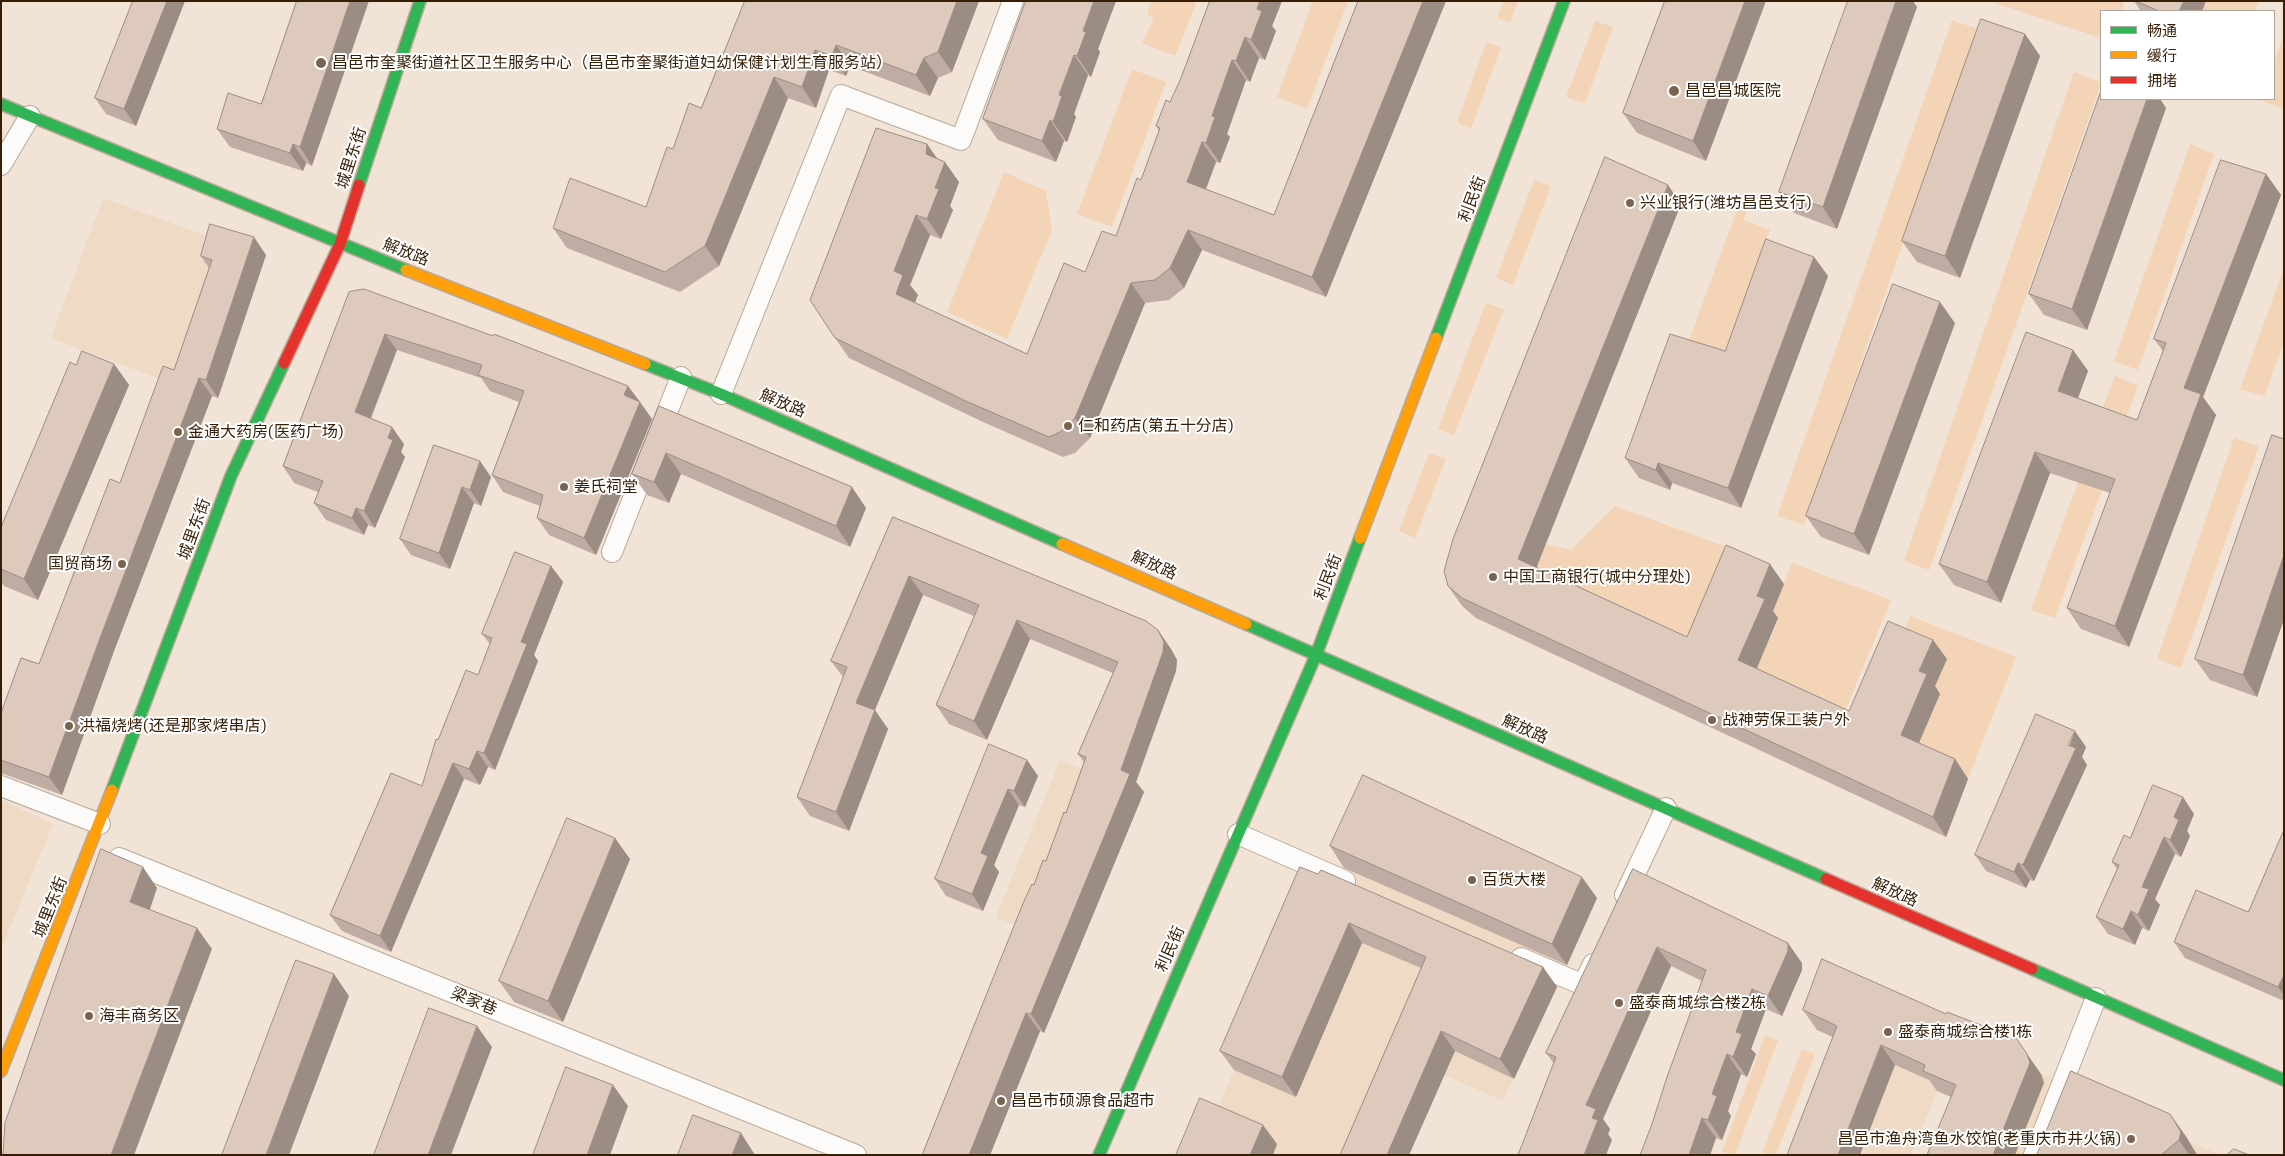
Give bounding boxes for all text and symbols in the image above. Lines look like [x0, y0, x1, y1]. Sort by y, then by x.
legend [2100, 10, 2275, 100]
text: 畅通 [2147, 21, 2177, 39]
text: 缓行 [2147, 46, 2177, 64]
place label: 昌邑市奎聚街道社区卫生服务中心（昌邑市奎聚街道妇幼保健计划生育服务站） [332, 53, 892, 73]
marker: 昌邑市奎聚街道社区卫生服务中心（昌邑市奎聚街道妇幼保健计划生育服务站） [314, 56, 328, 70]
text: 拥堵 [2147, 71, 2177, 89]
place label: 昌邑昌城医院 [1685, 81, 1781, 101]
marker: 昌邑昌城医院 [1667, 84, 1681, 98]
street label: 城里东街 [332, 125, 370, 191]
street label: 利民街 [1454, 173, 1490, 225]
place label: 兴业银行(潍坊昌邑支行) [1640, 193, 1811, 213]
marker: 兴业银行(潍坊昌邑支行) [1624, 197, 1636, 209]
street label: 解放路 [380, 234, 432, 270]
street label: 解放路 [757, 385, 809, 421]
place label: 仁和药店(第五十分店) [1078, 416, 1233, 436]
marker: 仁和药店(第五十分店) [1062, 420, 1074, 432]
place label: 金通大药房(医药广场) [188, 422, 343, 442]
marker: 金通大药房(医药广场) [172, 426, 184, 438]
place label: 姜氏祠堂 [574, 477, 638, 497]
marker: 姜氏祠堂 [558, 481, 570, 493]
street label: 城里东街 [174, 496, 214, 562]
street label: 解放路 [1128, 546, 1180, 584]
street label: 利民街 [1310, 551, 1346, 603]
place label: 国贸商场 [48, 554, 112, 574]
marker: 国贸商场 [116, 558, 128, 570]
place label: 中国工商银行(城中分理处) [1503, 567, 1690, 587]
marker: 中国工商银行(城中分理处) [1487, 571, 1499, 583]
street label: 解放路 [1499, 710, 1551, 748]
place label: 战神劳保工装户外 [1722, 710, 1850, 730]
marker: 战神劳保工装户外 [1706, 714, 1718, 726]
place label: 洪福烧烤(还是那家烤串店) [79, 716, 266, 736]
marker: 洪福烧烤(还是那家烤串店) [63, 720, 75, 732]
place label: 百货大楼 [1482, 870, 1546, 890]
street label: 解放路 [1869, 873, 1921, 911]
street label: 城里东街 [29, 874, 71, 940]
marker: 百货大楼 [1466, 874, 1478, 886]
street label: 利民街 [1151, 923, 1189, 975]
street label: 梁家巷 [448, 983, 500, 1019]
place label: 盛泰商城综合楼2栋 [1629, 993, 1766, 1013]
marker: 盛泰商城综合楼2栋 [1613, 997, 1625, 1009]
place label: 海丰商务区 [99, 1006, 179, 1026]
marker: 海丰商务区 [83, 1010, 95, 1022]
place label: 盛泰商城综合楼1栋 [1898, 1022, 2032, 1042]
marker: 盛泰商城综合楼1栋 [1882, 1026, 1894, 1038]
place label: 昌邑市硕源食品超市 [1011, 1091, 1155, 1111]
marker: 昌邑市硕源食品超市 [995, 1095, 1007, 1107]
place label: 昌邑市渔舟湾鱼水饺馆(老重庆市井火锅) [1838, 1129, 2121, 1149]
marker: 昌邑市渔舟湾鱼水饺馆(老重庆市井火锅) [2125, 1133, 2137, 1145]

